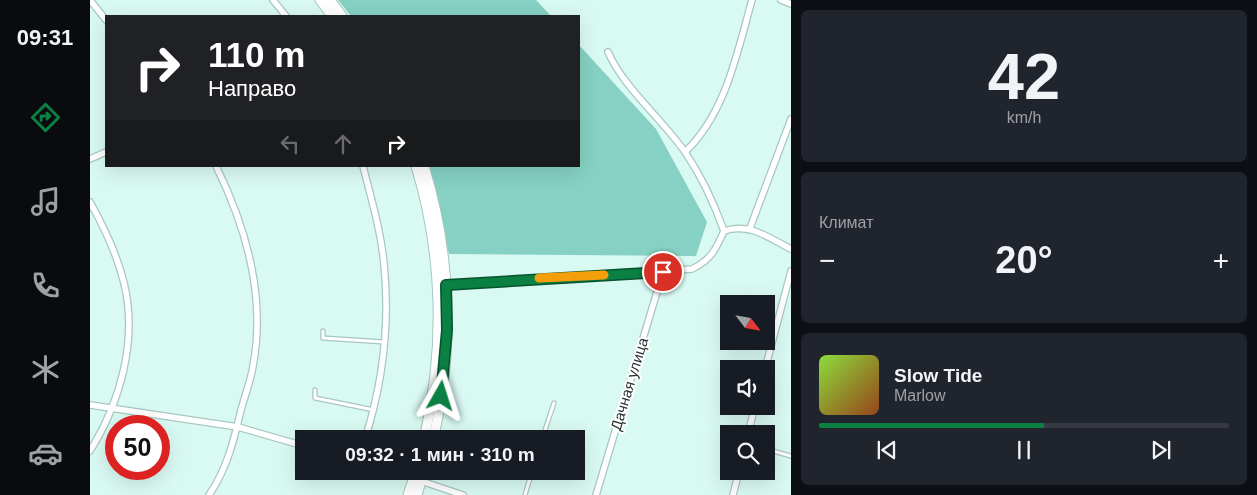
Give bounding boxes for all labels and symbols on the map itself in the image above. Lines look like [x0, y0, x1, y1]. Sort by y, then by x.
pin [642, 251, 684, 293]
north arrow [720, 295, 775, 350]
street label: Дачная улица [607, 335, 651, 432]
position arrow [414, 369, 466, 421]
speed limit sign: 50 [105, 415, 170, 480]

